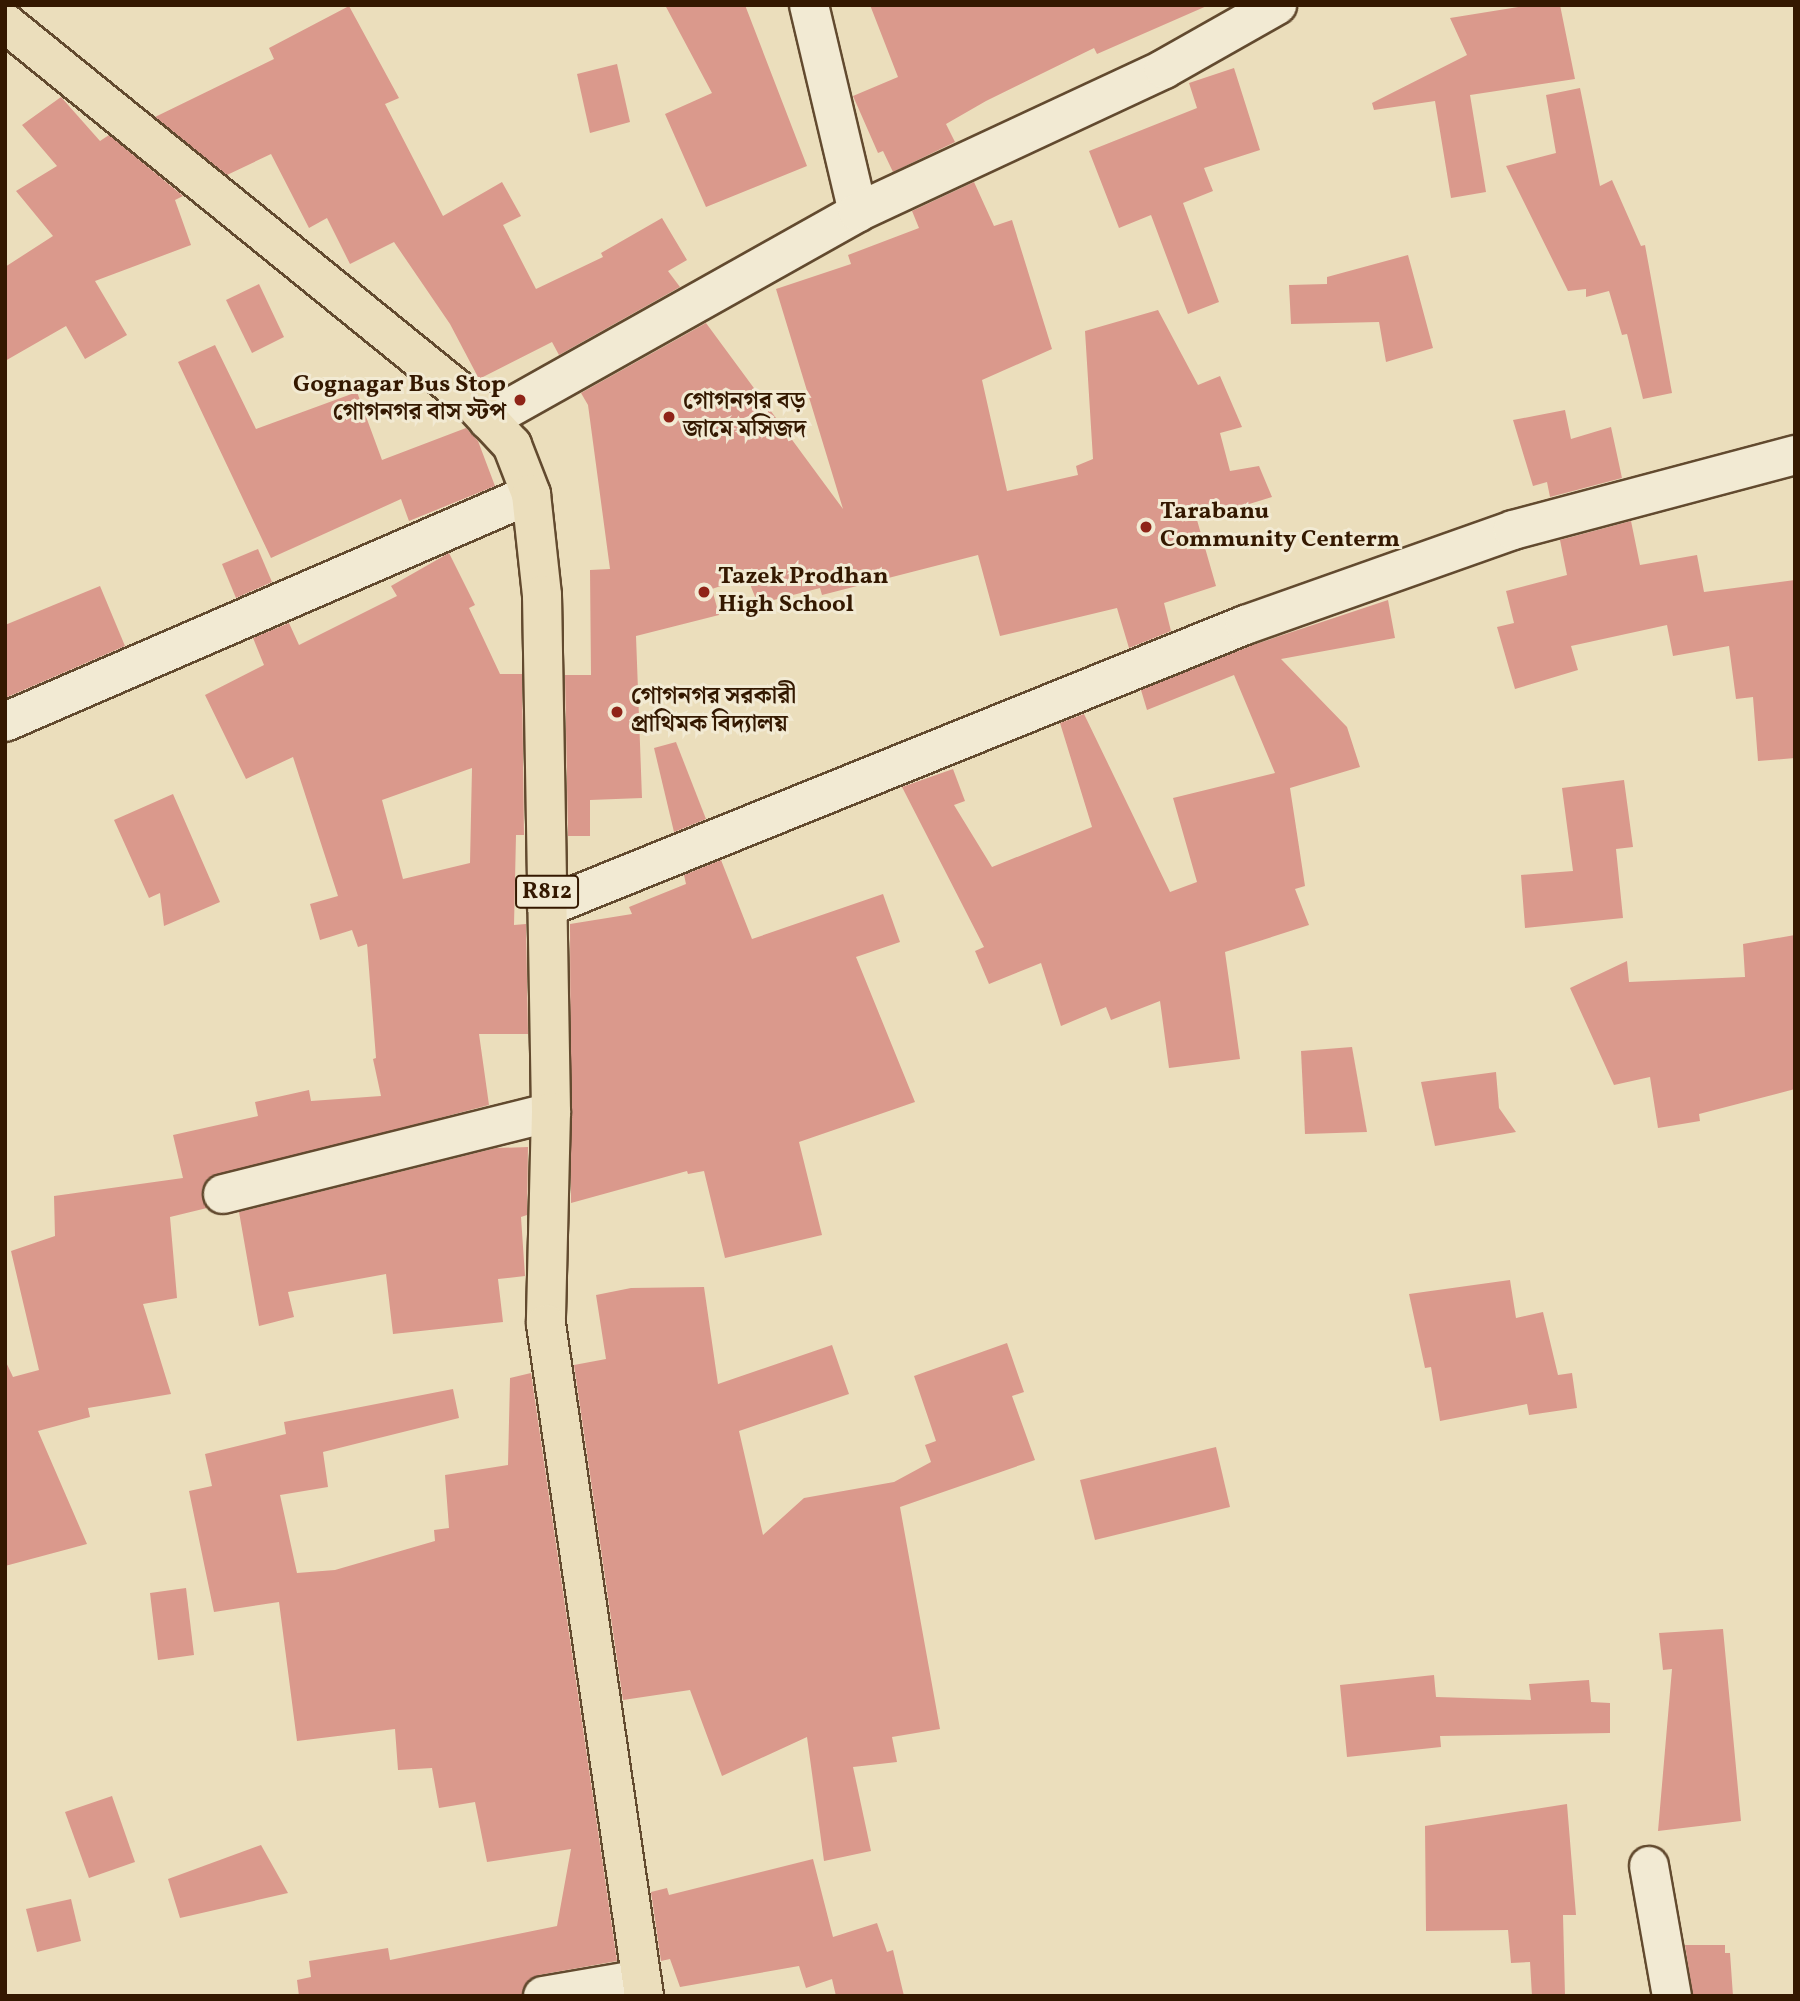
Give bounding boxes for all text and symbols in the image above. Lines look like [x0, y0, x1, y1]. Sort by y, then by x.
place label: Gognagar Bus Stop গোগনগর বাস স্টপ [293, 372, 506, 428]
place label: গোগনগর বড় জামে মসিজদ [683, 389, 806, 445]
marker: Gognagar Bus Stop গোগনগর বাস স্টপ [512, 392, 528, 408]
marker: গোগনগর বড় জামে মসিজদ [661, 409, 677, 425]
place label: Tarabanu Community Centerm [1160, 499, 1400, 555]
marker: Tarabanu Community Centerm [1138, 519, 1154, 535]
place label: Tazek Prodhan High School [718, 564, 889, 620]
marker: Tazek Prodhan High School [696, 584, 712, 600]
place label: গোগনগর সরকারী প্রাথিমক বিদ্যালয় [631, 684, 796, 740]
marker: গোগনগর সরকারী প্রাথিমক বিদ্যালয় [609, 704, 625, 720]
road number: R812 [514, 872, 580, 912]

